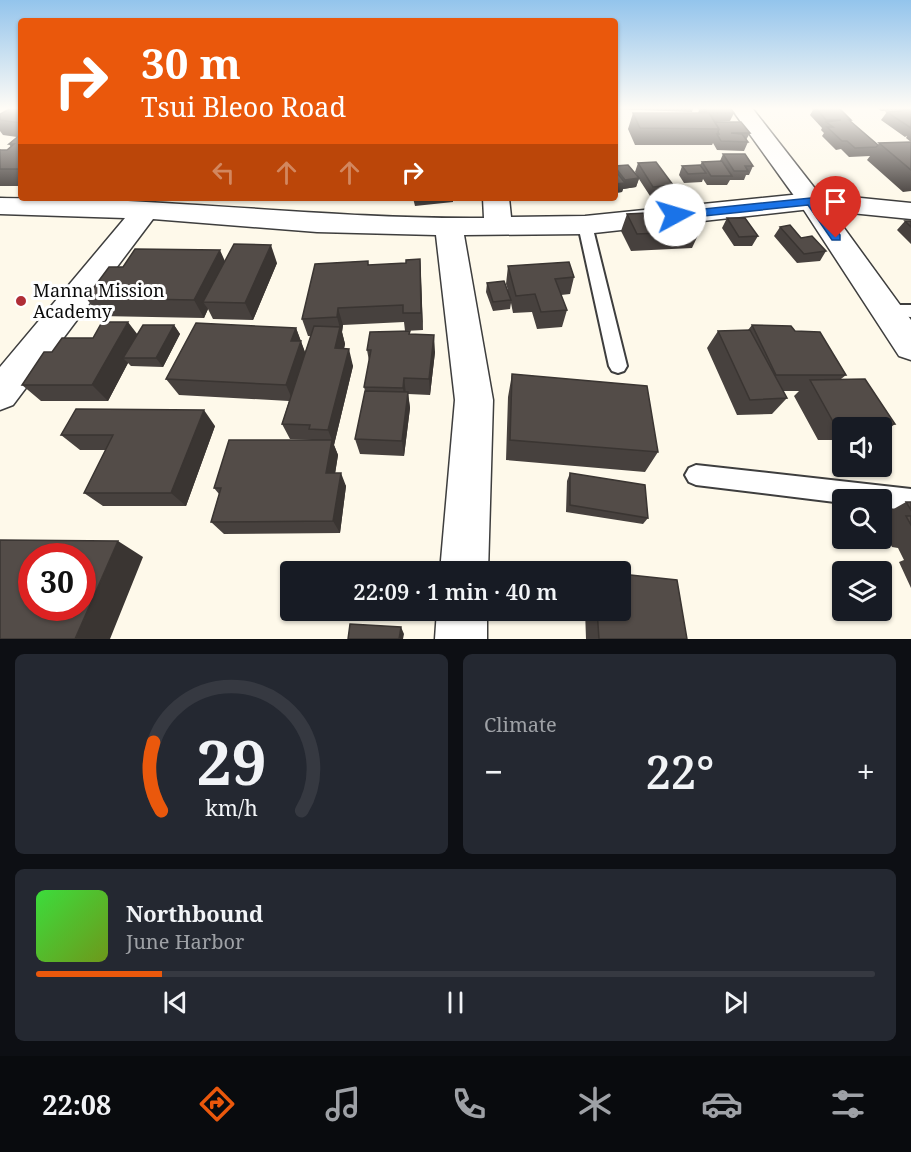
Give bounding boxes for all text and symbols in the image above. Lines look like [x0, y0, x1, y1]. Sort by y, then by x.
text: 30 m [141, 34, 241, 91]
icon: right [42, 42, 120, 120]
text: Tsui Bleoo Road [141, 88, 346, 125]
icon: left [207, 156, 240, 189]
icon: ahead [270, 156, 303, 189]
icon: ahead [333, 156, 366, 189]
icon: right [396, 156, 429, 189]
pin [810, 176, 861, 238]
position arrow [643, 183, 707, 247]
icon: arrive [819, 185, 852, 218]
place label: Manna Mission Academy [33, 278, 165, 323]
marker: Manna Mission Academy [14, 294, 28, 308]
map controls [832, 417, 892, 621]
button: sound [832, 417, 892, 477]
button: search [832, 489, 892, 549]
speed limit sign: 30 [18, 543, 96, 621]
button: layers [832, 561, 892, 621]
text: 22:09 · 1 min · 40 m [353, 576, 558, 606]
text: Climate [484, 711, 557, 738]
text: 29 [196, 718, 267, 803]
text: 22° [645, 741, 714, 802]
text: − [484, 749, 503, 794]
text: + [857, 749, 875, 794]
text: km/h [205, 793, 258, 822]
text: Northbound [126, 898, 263, 928]
text: June Harbor [126, 928, 244, 955]
icon: previous [159, 986, 192, 1019]
icon: pause [439, 986, 472, 1019]
icon: next [719, 986, 752, 1019]
icon: directions [196, 1083, 238, 1125]
icon: music [322, 1083, 364, 1125]
icon: phone [448, 1083, 490, 1125]
icon: climate [574, 1083, 616, 1125]
icon: car [701, 1083, 743, 1125]
icon: filters [827, 1083, 869, 1125]
text: 22:08 [42, 1086, 111, 1123]

